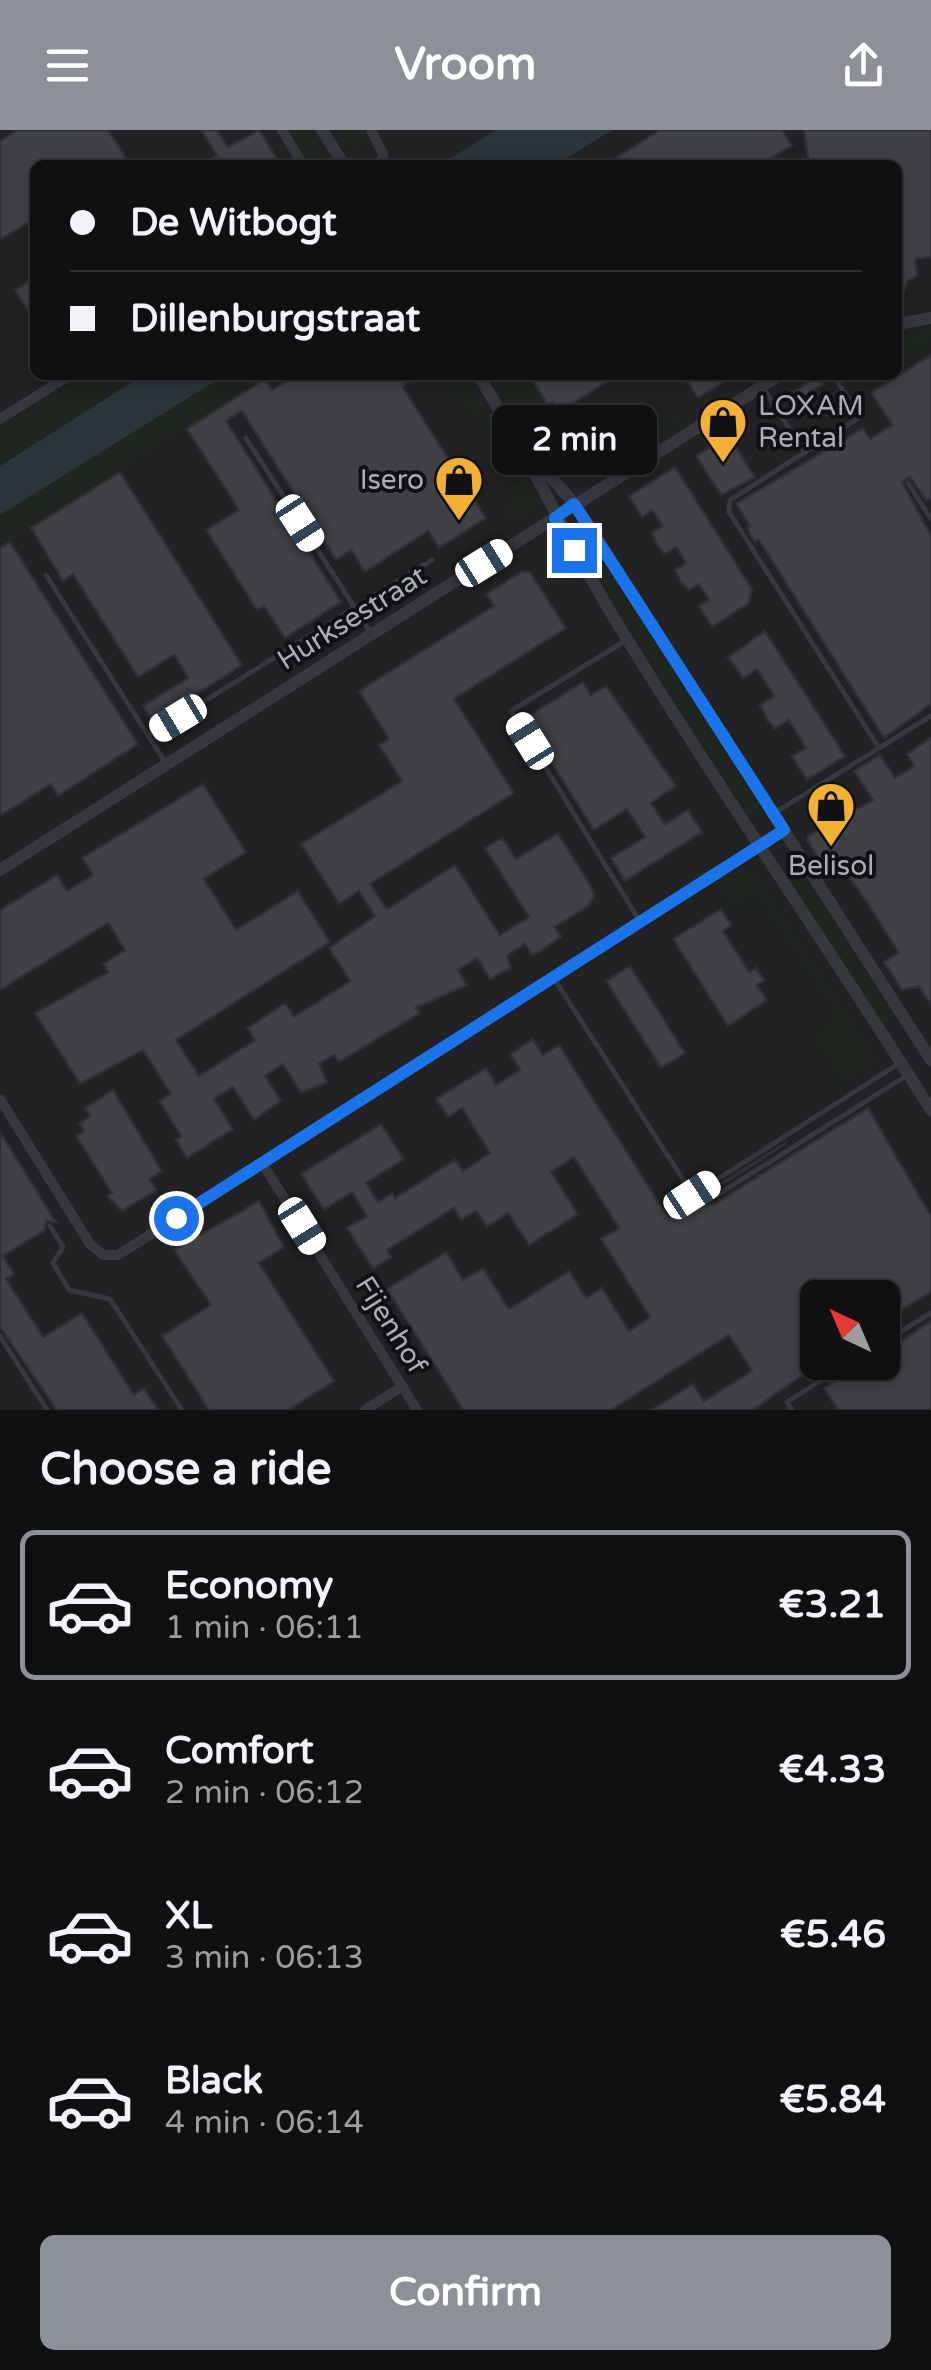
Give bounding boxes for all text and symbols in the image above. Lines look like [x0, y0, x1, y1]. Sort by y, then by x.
icon: menu [40, 38, 95, 93]
text: Vroom [395, 38, 536, 92]
icon: share [836, 38, 891, 93]
text: De Witbogt [130, 200, 337, 246]
text: Dillenburgstraat [130, 296, 420, 342]
place label: LOXAM Rental [758, 389, 864, 455]
shop icon: LOXAM Rental [697, 396, 749, 464]
callout: 2 min [492, 405, 656, 475]
text: 2 min [532, 421, 617, 459]
shop icon: Isero [433, 454, 485, 522]
place label: Isero [360, 463, 424, 497]
car [271, 490, 329, 556]
route end [552, 528, 597, 573]
car [451, 534, 517, 592]
street label: Hurksestraat [271, 559, 433, 677]
car [145, 690, 211, 746]
car [501, 708, 559, 774]
shop icon: Belisol [805, 780, 857, 848]
place label: Belisol [788, 849, 874, 883]
car [659, 1166, 725, 1224]
car [273, 1193, 331, 1259]
route start [154, 1196, 199, 1241]
street label: Fijenhof [348, 1270, 434, 1380]
north arrow [800, 1280, 900, 1380]
map controls [800, 1280, 900, 1380]
text: Choose a ride [40, 1443, 331, 1497]
icon: car [45, 1560, 135, 1650]
text: Economy [165, 1563, 333, 1609]
text: €3.21 [779, 1582, 886, 1628]
text: 1 min · 06:11 [165, 1609, 364, 1647]
icon: car [45, 1725, 135, 1815]
text: Comfort [165, 1728, 314, 1774]
text: €4.33 [779, 1747, 886, 1793]
text: 2 min · 06:12 [165, 1774, 364, 1812]
icon: car [45, 1890, 135, 1980]
text: XL [165, 1893, 212, 1939]
text: €5.46 [780, 1912, 886, 1958]
text: 3 min · 06:13 [165, 1939, 364, 1977]
icon: car [45, 2055, 135, 2145]
text: Black [165, 2058, 263, 2104]
text: €5.84 [779, 2077, 886, 2123]
text: 4 min · 06:14 [165, 2104, 364, 2142]
button: Confirm [40, 2235, 891, 2350]

